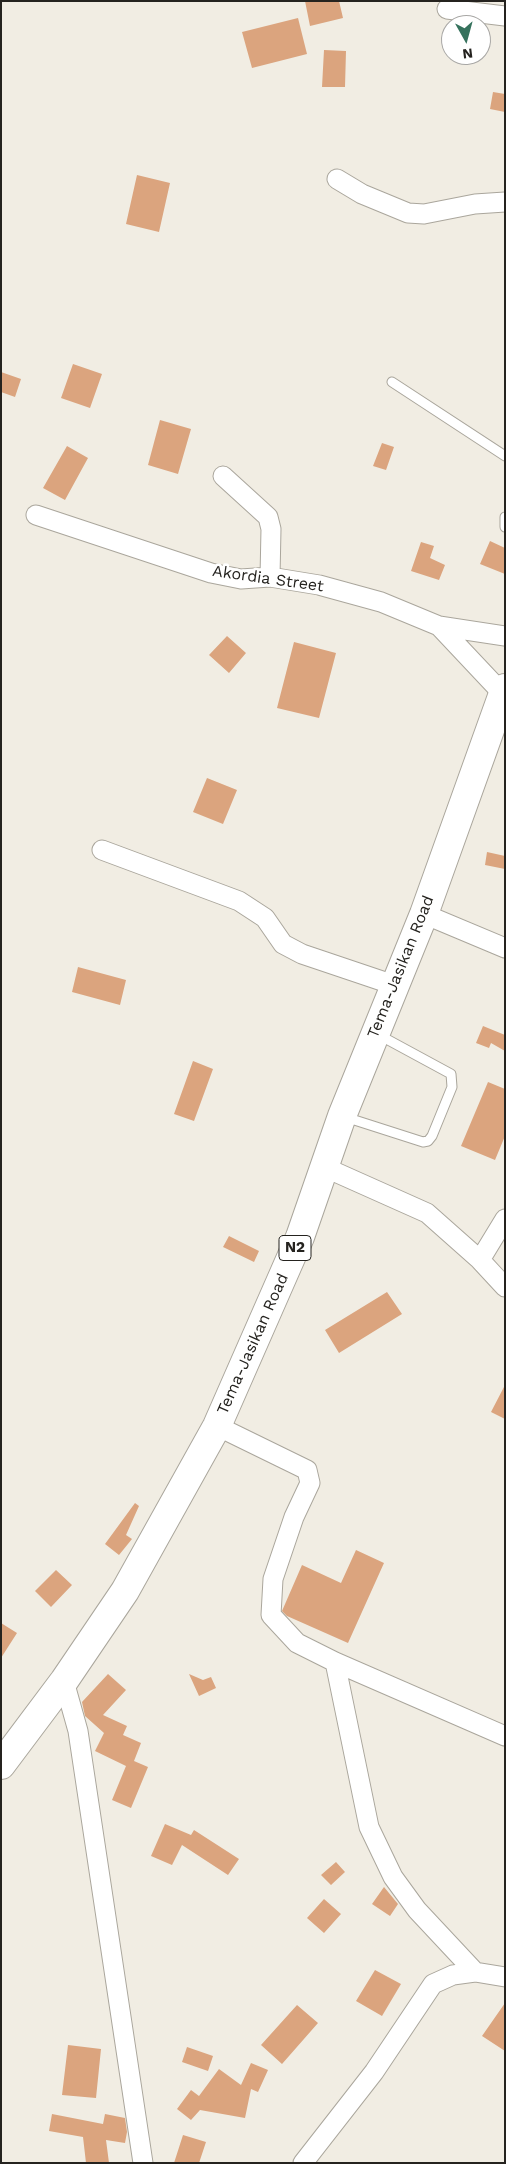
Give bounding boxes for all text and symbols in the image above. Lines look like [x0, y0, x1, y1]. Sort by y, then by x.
north arrow [441, 15, 491, 65]
text: N [462, 45, 474, 62]
street label: Akordia Street [211, 562, 325, 596]
street label: Tema-Jasikan Road [364, 893, 438, 1041]
road number: N2 [279, 1236, 311, 1260]
street label: Tema-Jasikan Road [213, 1271, 293, 1417]

